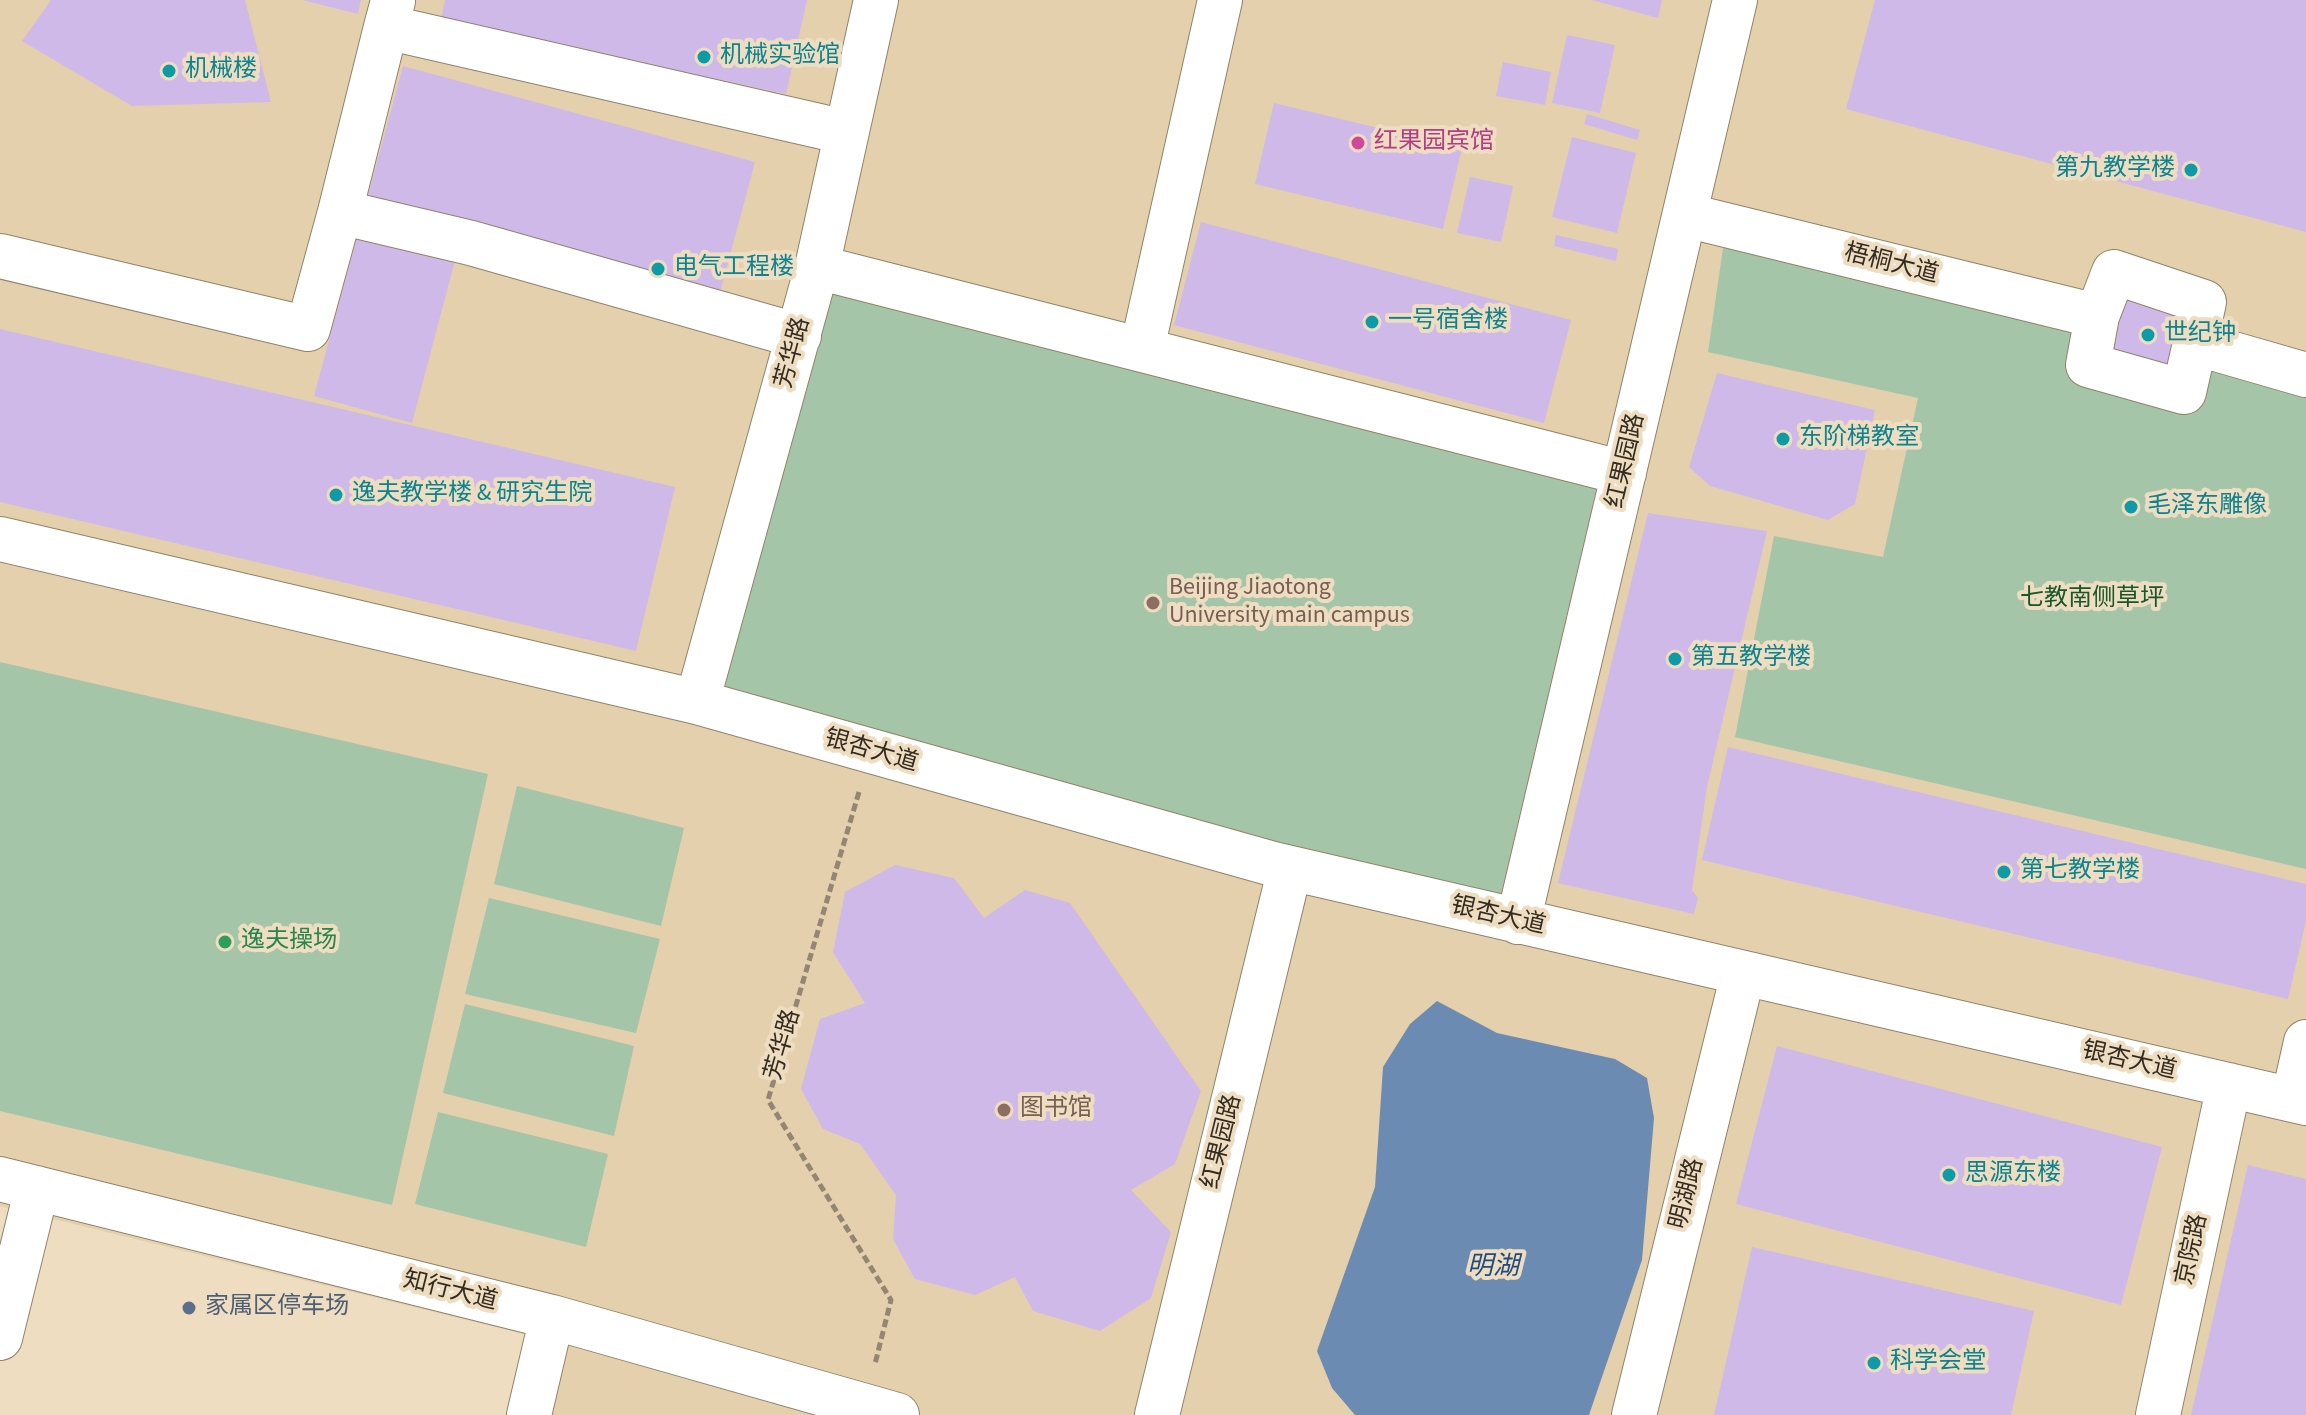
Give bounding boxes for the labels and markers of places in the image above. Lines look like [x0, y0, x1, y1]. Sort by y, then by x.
place label: 机械实验馆 [720, 43, 840, 71]
marker: 机械实验馆 [695, 48, 713, 66]
place label: 机械楼 [185, 57, 257, 85]
marker: 机械楼 [160, 62, 178, 80]
place label: 红果园宾馆 [1374, 129, 1494, 157]
marker: 红果园宾馆 [1349, 134, 1367, 152]
place label: 第九教学楼 [2055, 156, 2175, 184]
marker: 第九教学楼 [2182, 161, 2200, 179]
place label: 电气工程楼 [674, 255, 794, 283]
marker: 电气工程楼 [649, 260, 667, 278]
place label: 一号宿舍楼 [1388, 308, 1508, 336]
marker: 一号宿舍楼 [1363, 313, 1381, 331]
place label: 世纪钟 [2164, 321, 2236, 349]
marker: 世纪钟 [2139, 326, 2157, 344]
place label: 东阶梯教室 [1799, 425, 1919, 453]
marker: 东阶梯教室 [1774, 430, 1792, 448]
place label: 逸夫教学楼 & 研究生院 [352, 481, 592, 509]
marker: 逸夫教学楼 & 研究生院 [327, 486, 345, 504]
place label: 毛泽东雕像 [2147, 493, 2267, 521]
marker: 毛泽东雕像 [2122, 498, 2140, 516]
place label: Beijing Jiaotong University main campus [1169, 575, 1410, 631]
marker: Beijing Jiaotong University main campus [1144, 594, 1162, 612]
place label: 第五教学楼 [1691, 645, 1811, 673]
marker: 第五教学楼 [1666, 650, 1684, 668]
place label: 第七教学楼 [2020, 858, 2140, 886]
marker: 第七教学楼 [1995, 863, 2013, 881]
place label: 逸夫操场 [241, 928, 337, 956]
marker: 逸夫操场 [216, 933, 234, 951]
place label: 图书馆 [1020, 1096, 1092, 1124]
marker: 图书馆 [995, 1101, 1013, 1119]
place label: 思源东楼 [1965, 1161, 2061, 1189]
marker: 思源东楼 [1940, 1166, 1958, 1184]
place label: 家属区停车场 [205, 1294, 349, 1322]
marker: 家属区停车场 [180, 1299, 198, 1317]
place label: 科学会堂 [1890, 1349, 1986, 1377]
marker: 科学会堂 [1865, 1354, 1883, 1372]

